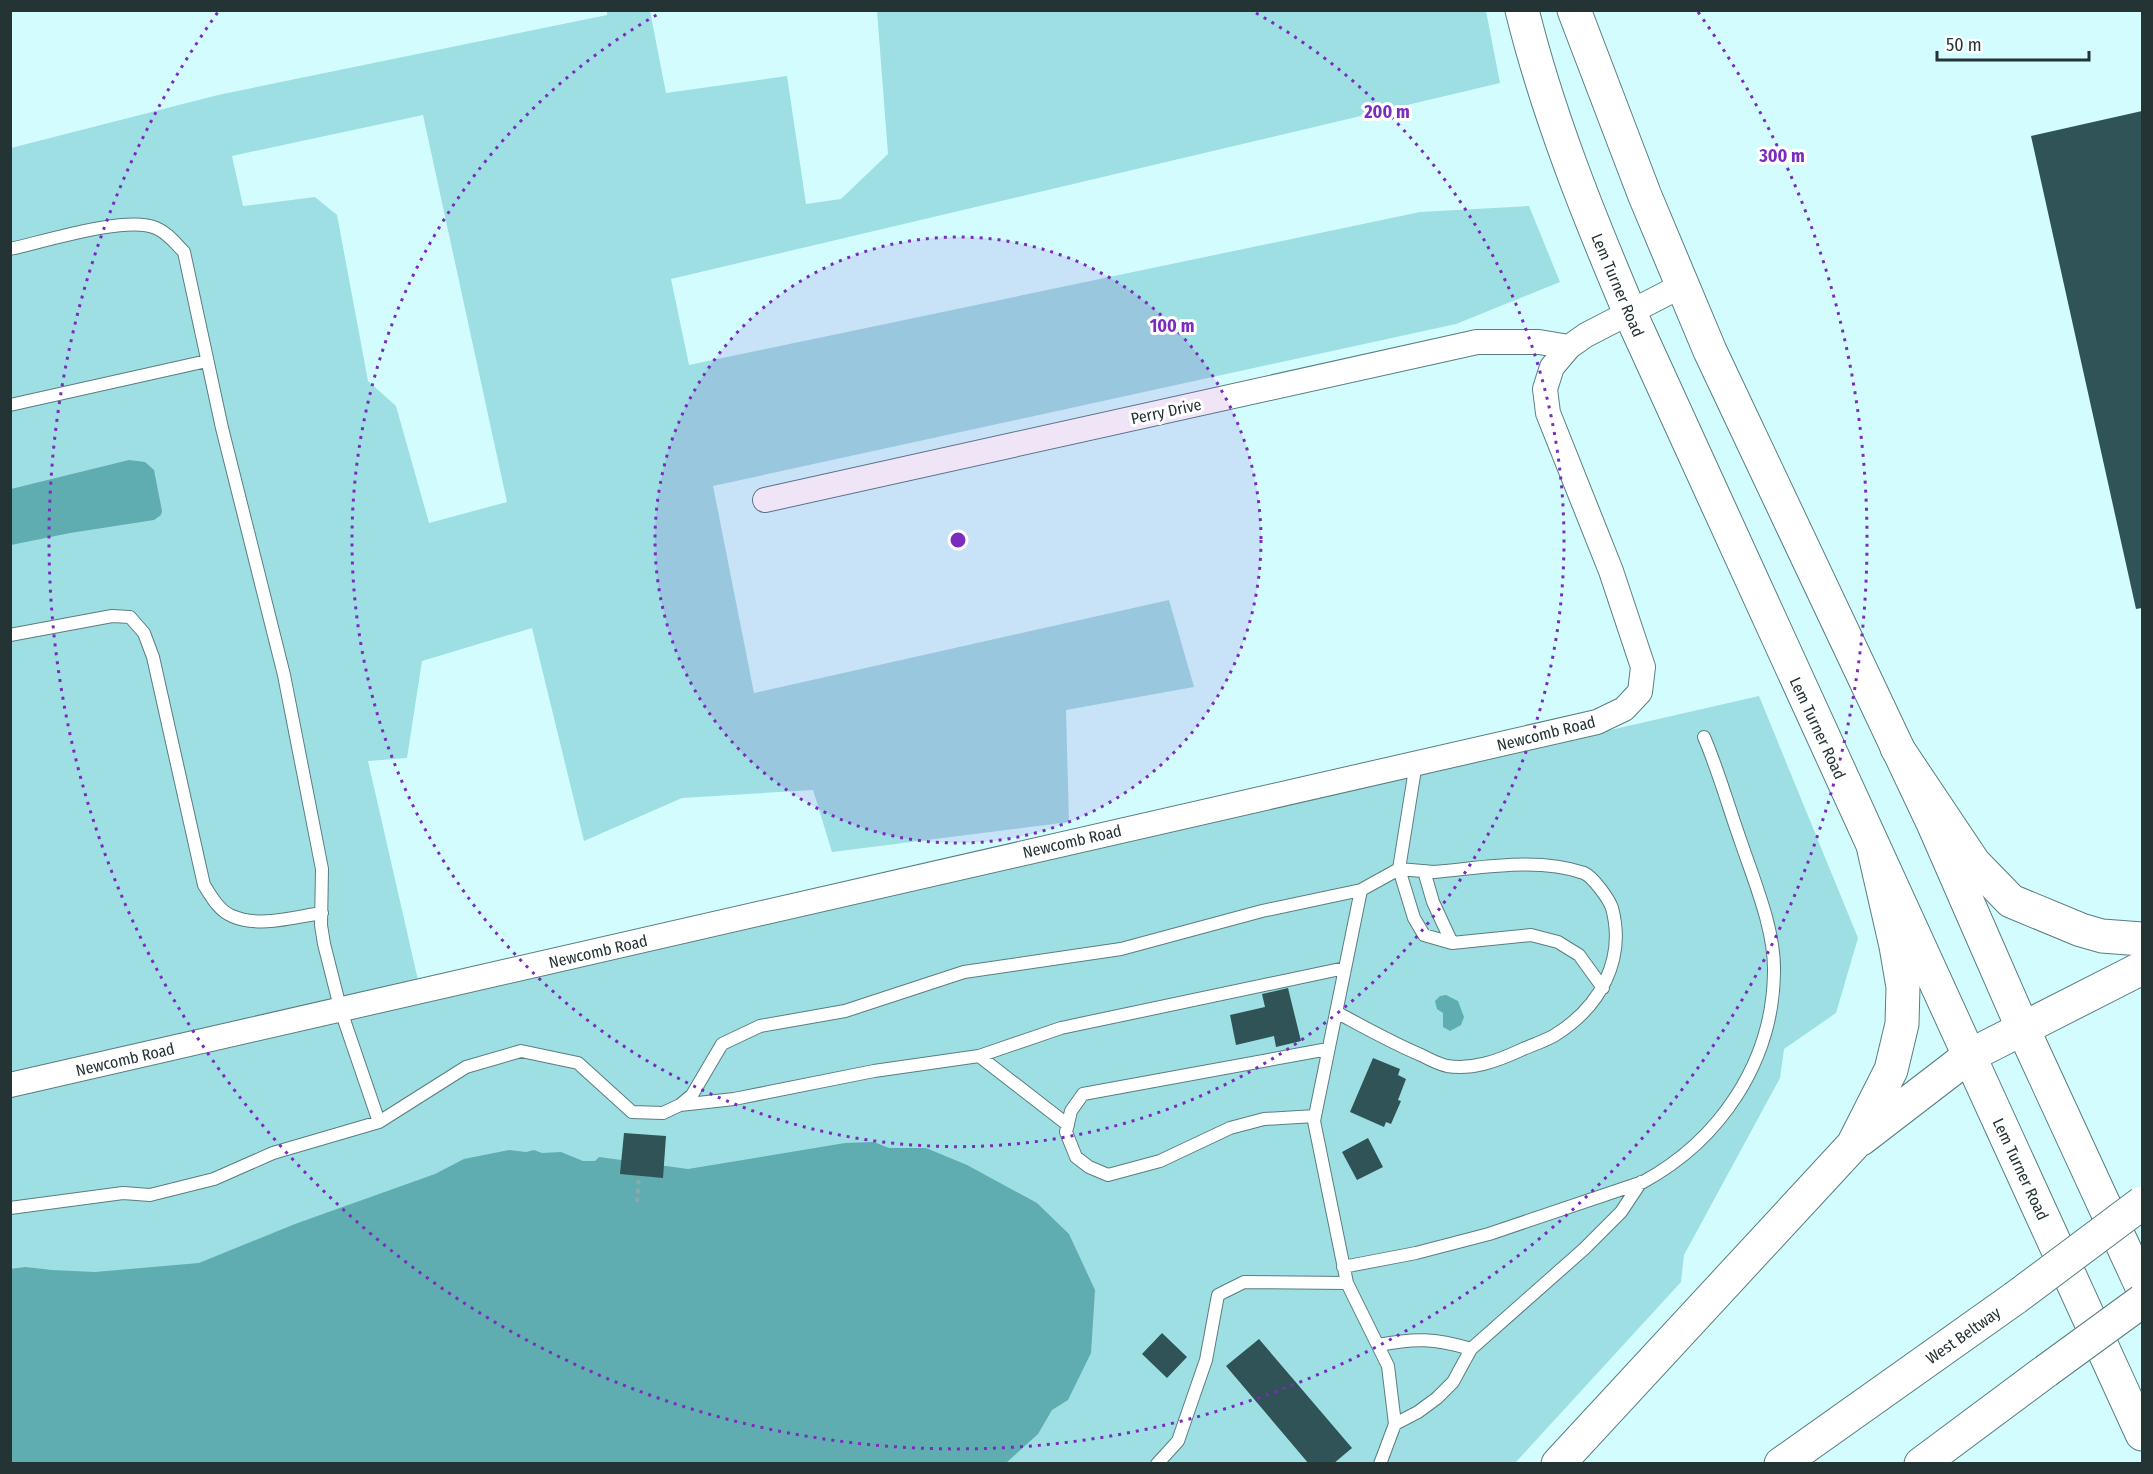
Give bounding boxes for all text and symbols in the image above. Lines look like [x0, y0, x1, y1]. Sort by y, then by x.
scale bar [1937, 24, 2088, 62]
text: 50 m [1946, 34, 1982, 56]
text: 200 m [1363, 101, 1410, 123]
text: 300 m [1758, 145, 1805, 167]
street label: Lem Turner Road [1587, 231, 1648, 340]
text: 100 m [1150, 315, 1194, 337]
street label: Perry Drive [1129, 395, 1203, 428]
centre of rings [948, 530, 968, 550]
street label: Lem Turner Road [1786, 674, 1849, 782]
street label: Newcomb Road [1495, 712, 1597, 755]
street label: Newcomb Road [1021, 821, 1123, 862]
street label: Newcomb Road [547, 931, 649, 972]
street label: Newcomb Road [74, 1039, 176, 1080]
street label: Lem Turner Road [1989, 1115, 2052, 1223]
street label: West Beltway [1922, 1302, 2005, 1368]

